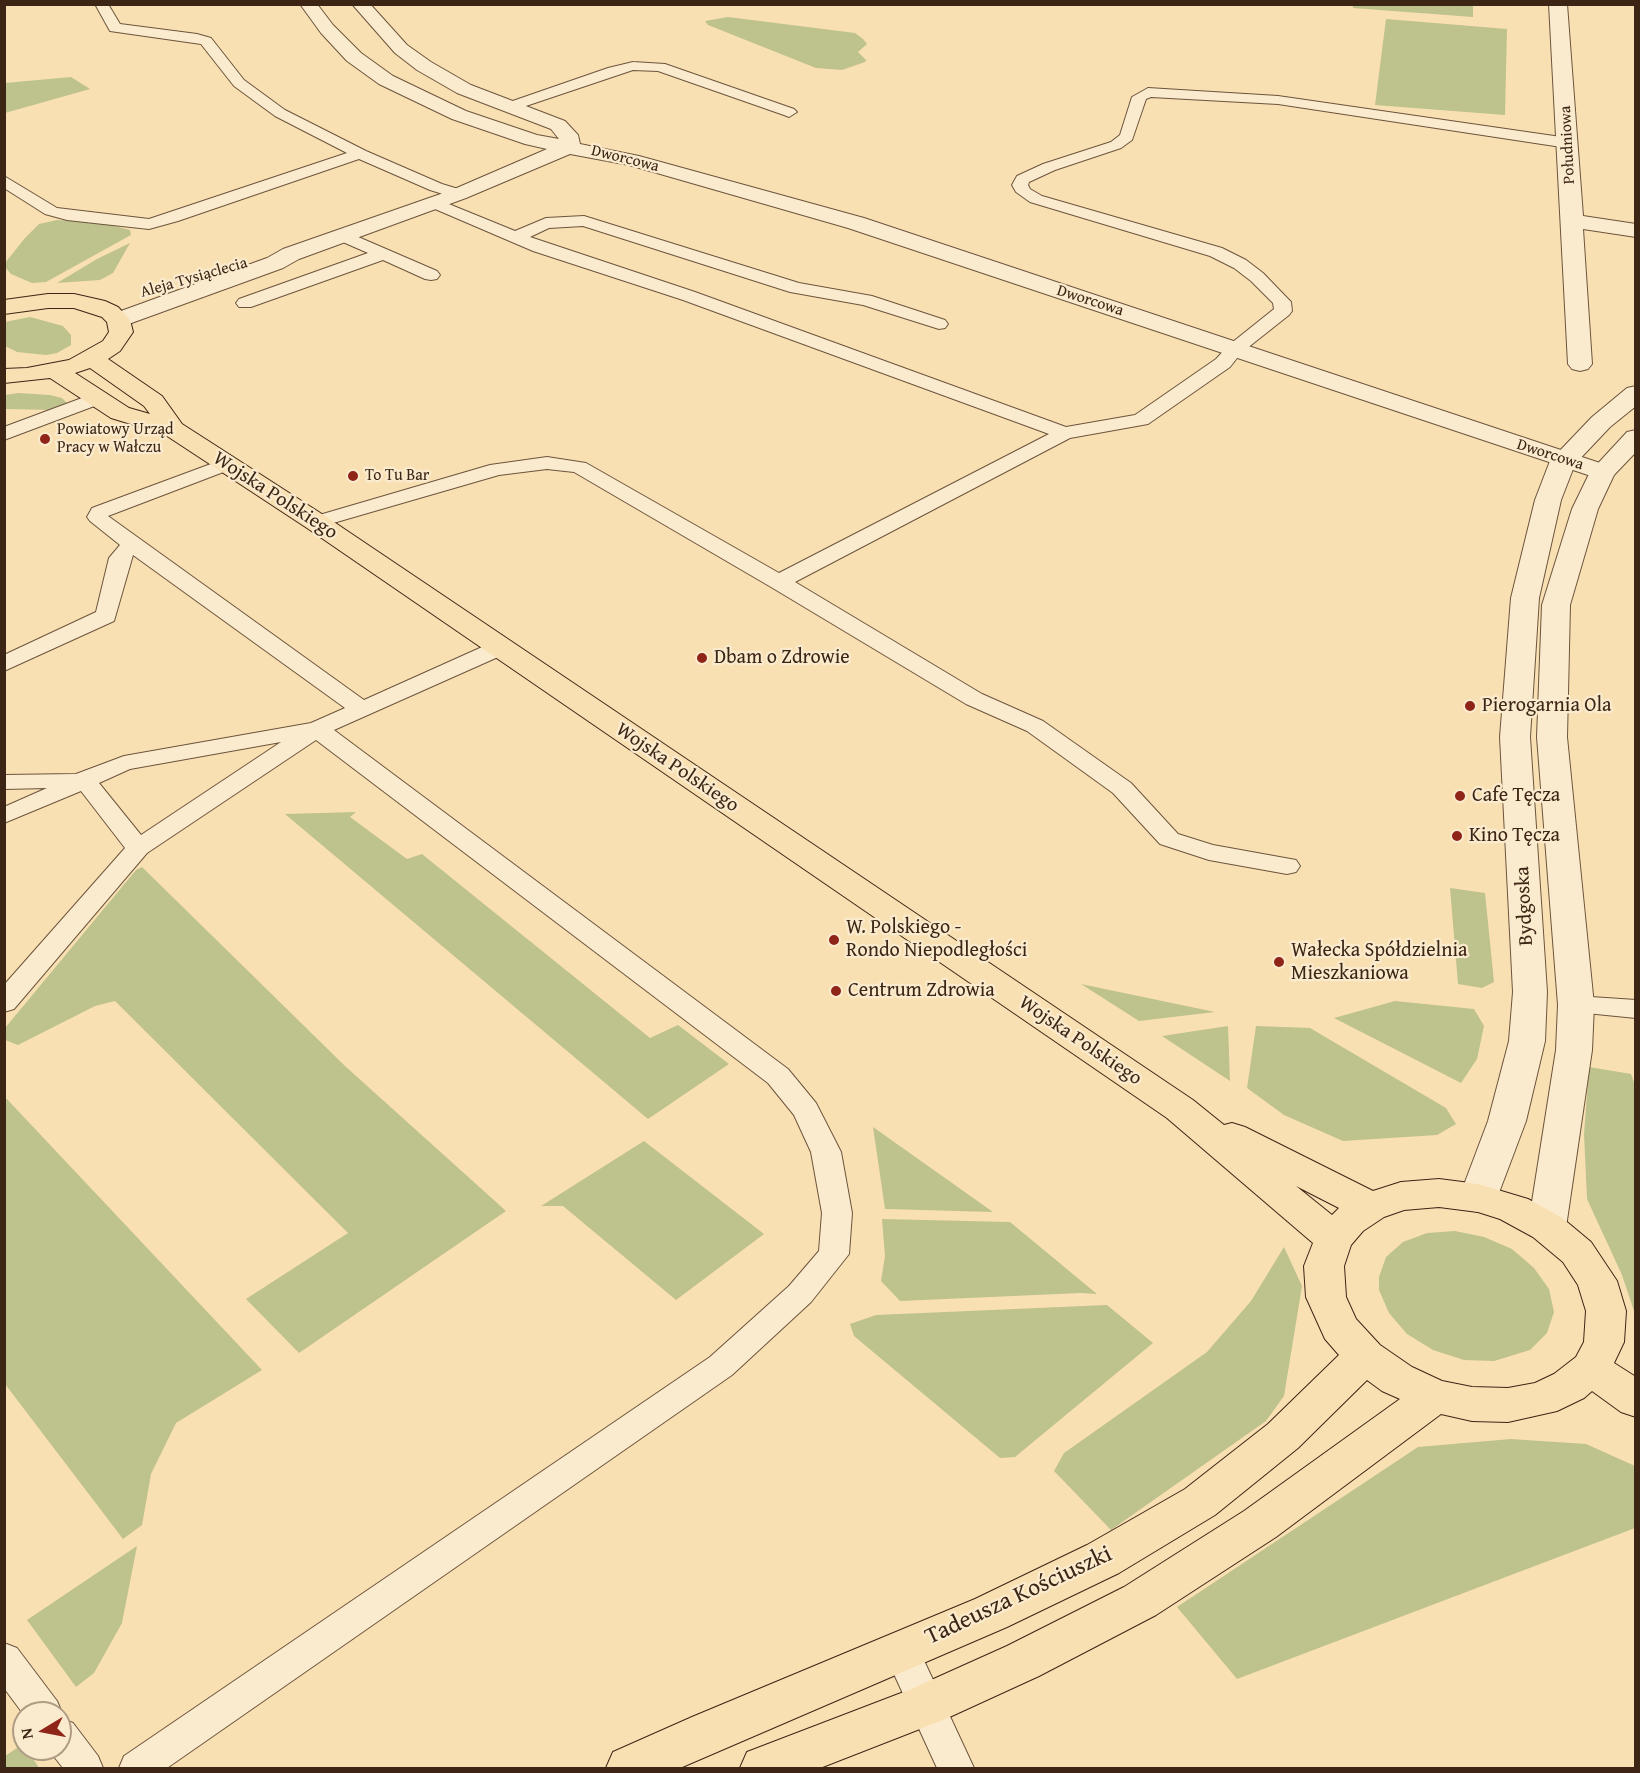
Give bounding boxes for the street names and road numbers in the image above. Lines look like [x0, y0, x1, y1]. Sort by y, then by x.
street label: Południowa [1556, 105, 1580, 185]
street label: Dworcowa [589, 141, 661, 177]
street label: Aleja Tysiąclecia [138, 254, 250, 302]
street label: Dworcowa [1054, 281, 1126, 321]
street label: Dworcowa [1514, 435, 1586, 475]
street label: Wojska Polskiego [208, 447, 342, 545]
street label: Wojska Polskiego [611, 718, 743, 818]
street label: Bydgoska [1511, 866, 1539, 946]
street label: Wojska Polskiego [1014, 991, 1146, 1091]
street label: Tadeusza Kościuszki [921, 1540, 1117, 1652]

